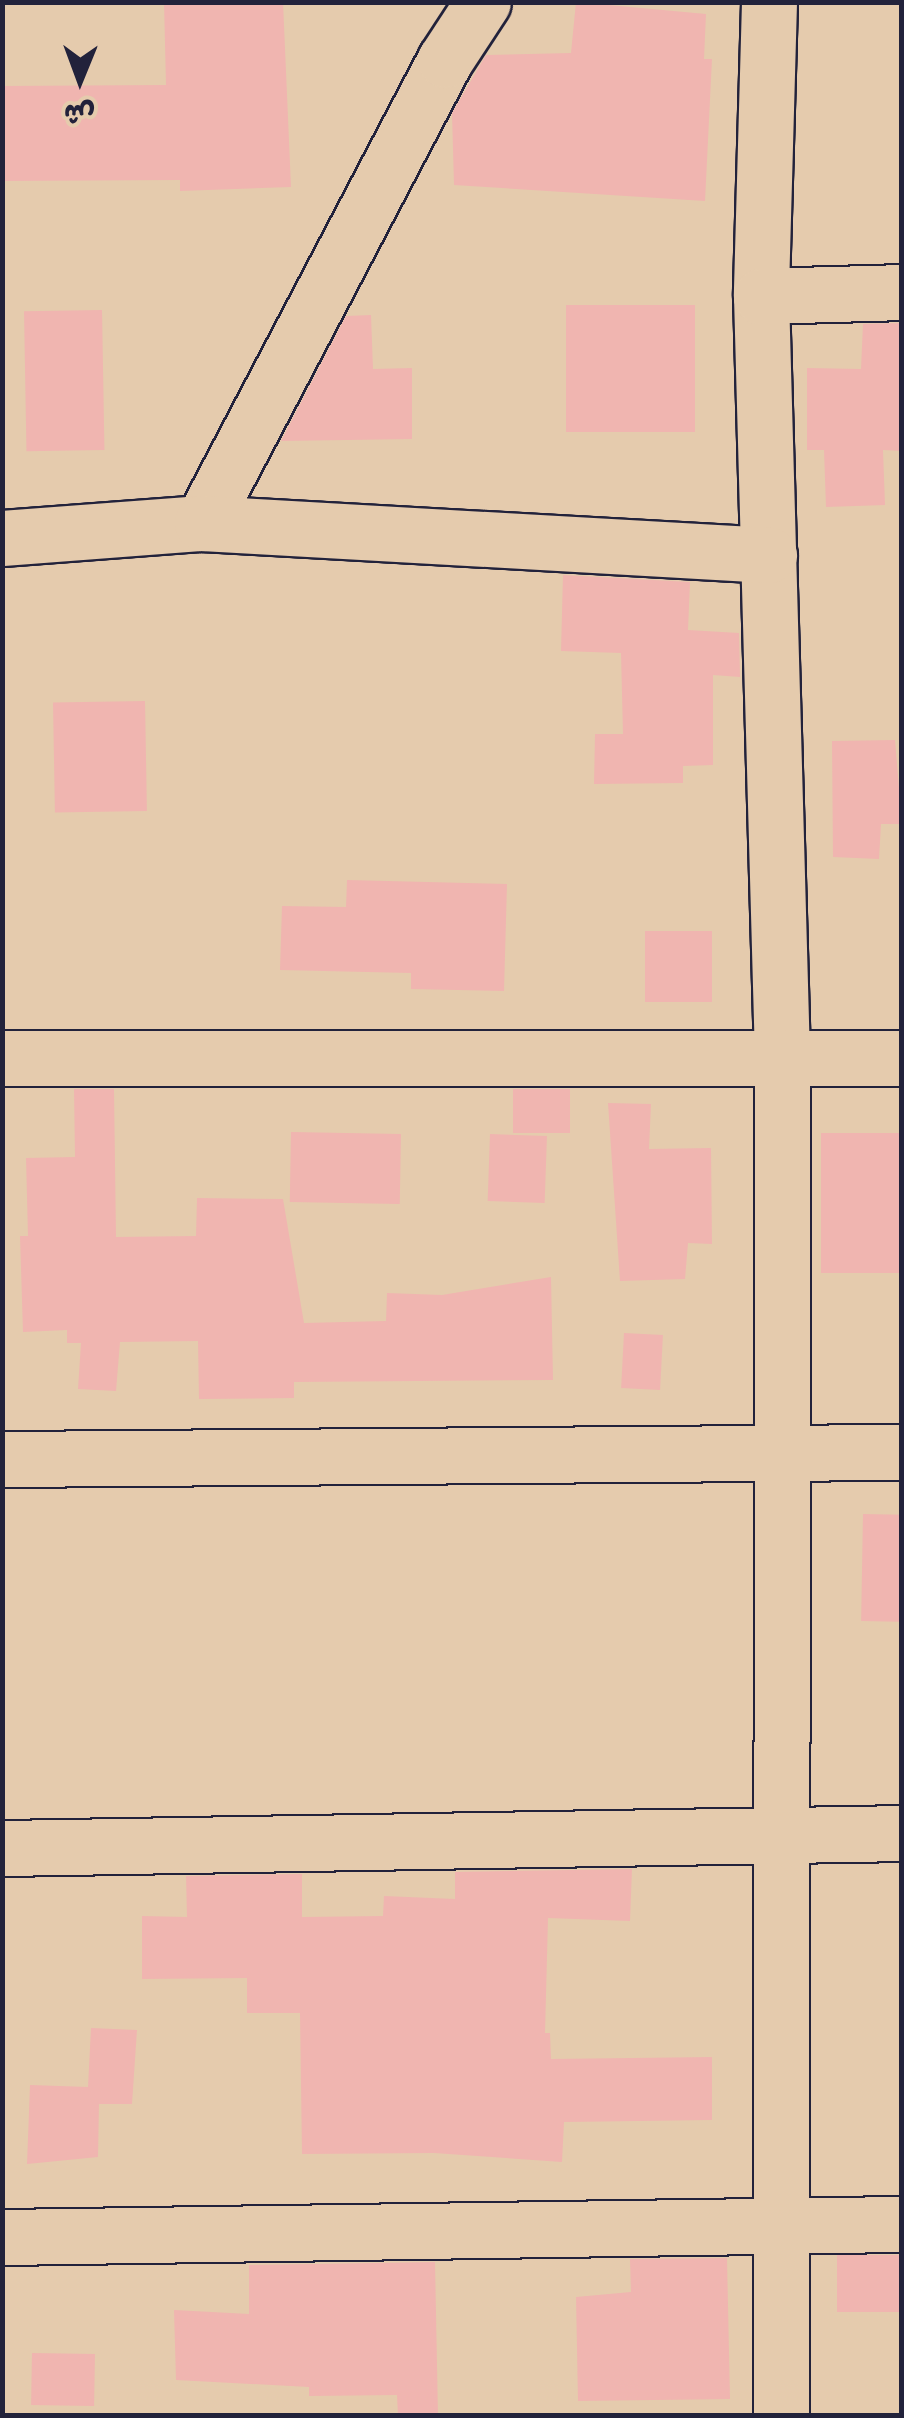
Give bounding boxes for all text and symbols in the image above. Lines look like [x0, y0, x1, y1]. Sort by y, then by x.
north arrow [30, 30, 130, 130]
text: ش [64, 94, 95, 127]

